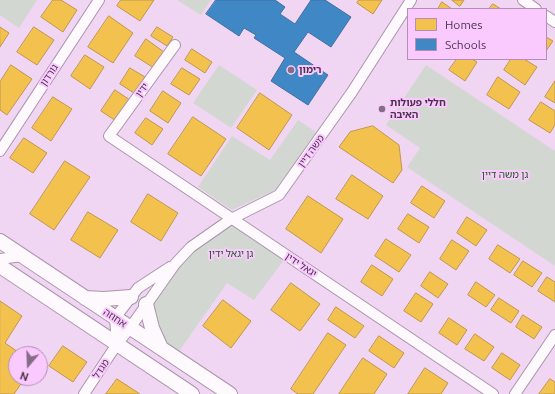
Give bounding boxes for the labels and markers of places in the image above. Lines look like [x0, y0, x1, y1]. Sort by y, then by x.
place label: רימון [299, 64, 322, 76]
marker: רימון [286, 65, 296, 75]
place label: חללי פעולות האיבה [390, 97, 446, 120]
marker: חללי פעולות האיבה [377, 104, 387, 114]

